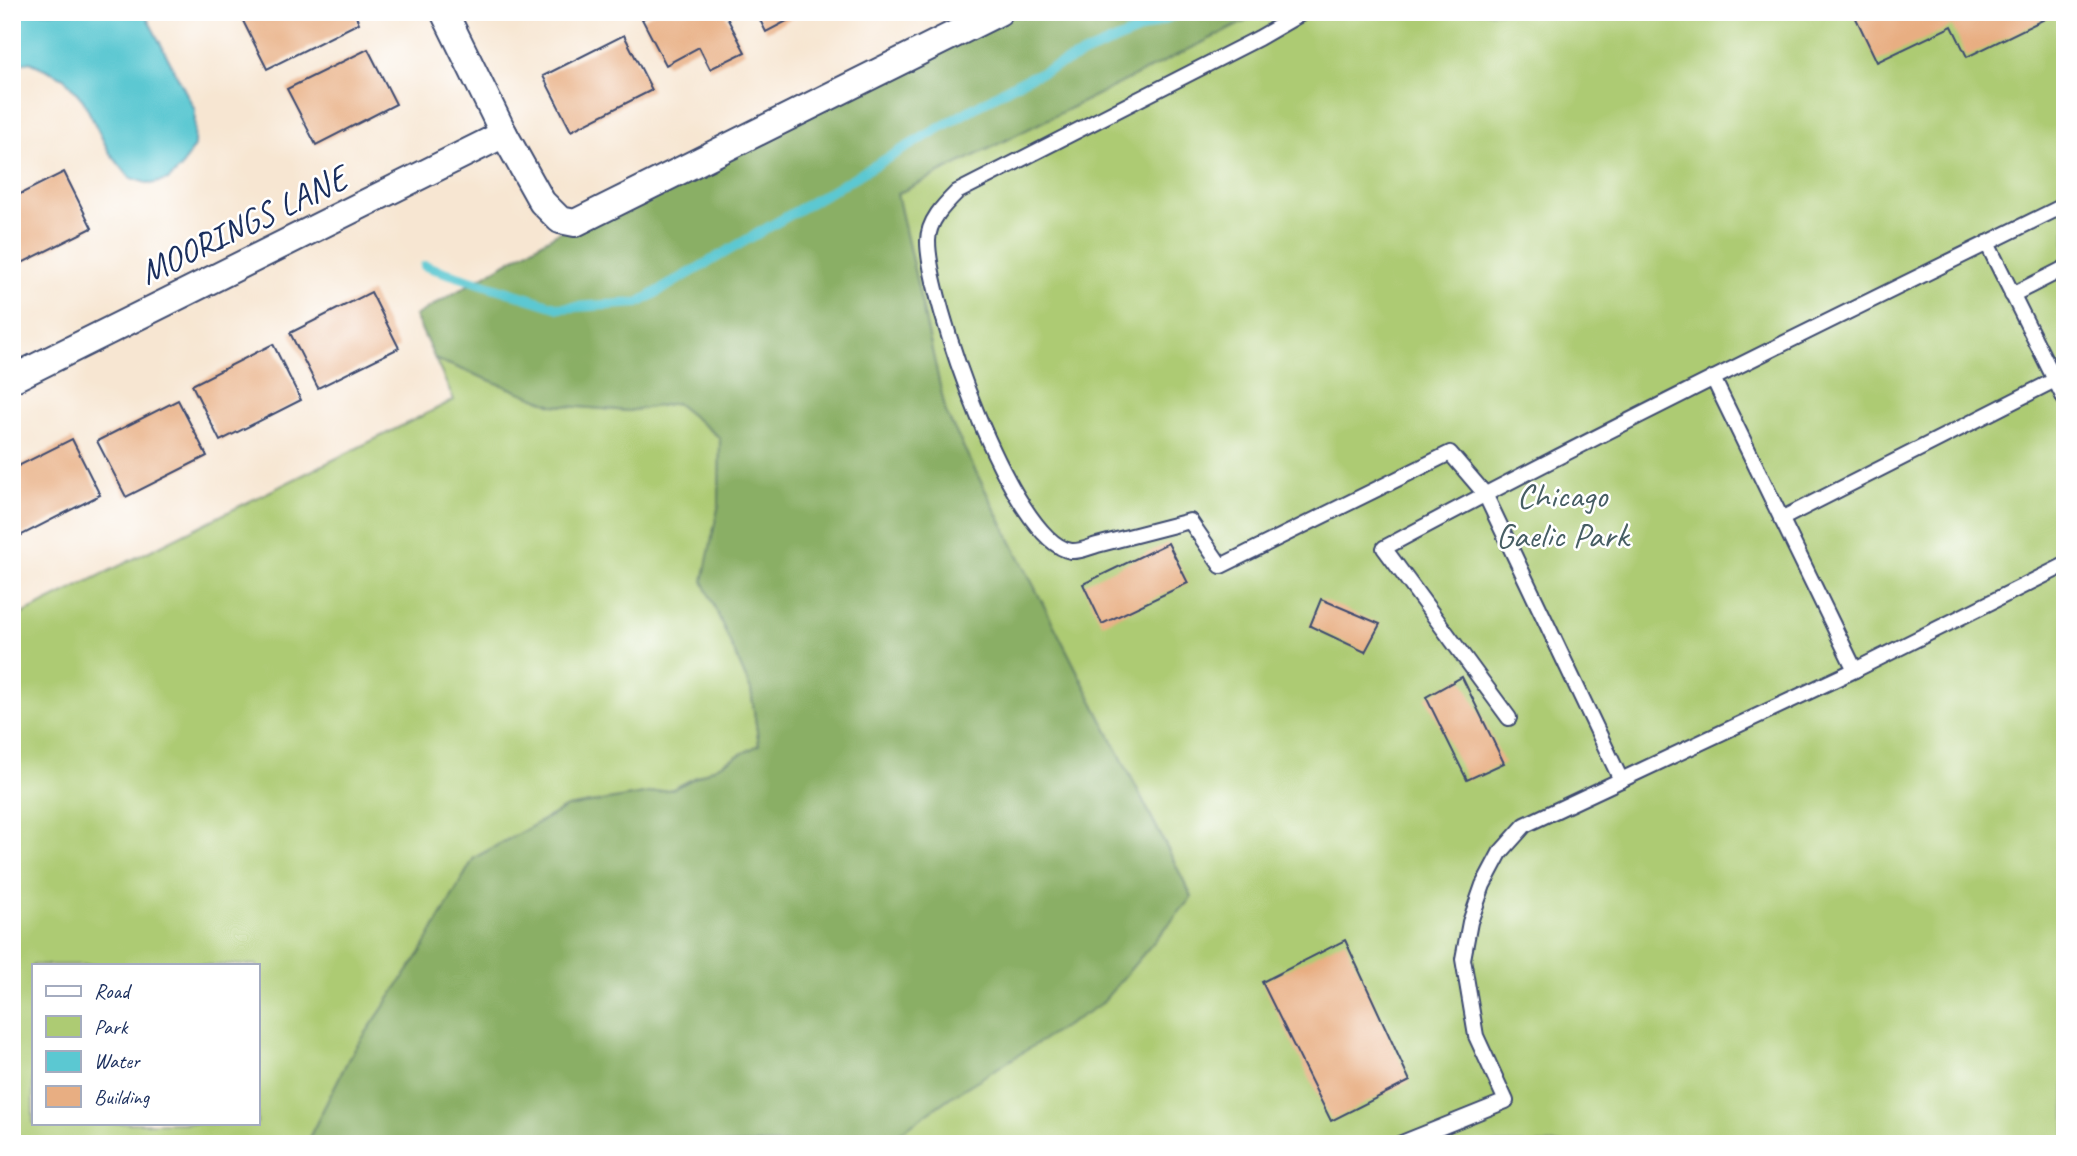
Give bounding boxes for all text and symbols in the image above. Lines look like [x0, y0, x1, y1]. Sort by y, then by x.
street label: MOORINGS LANE [132, 153, 359, 295]
park label: Chicago Gaelic Park [1496, 473, 1631, 558]
legend [32, 964, 259, 1124]
text: Road [94, 978, 133, 1004]
text: Park [94, 1014, 129, 1040]
text: Water [94, 1048, 141, 1074]
text: Building [94, 1084, 151, 1110]

